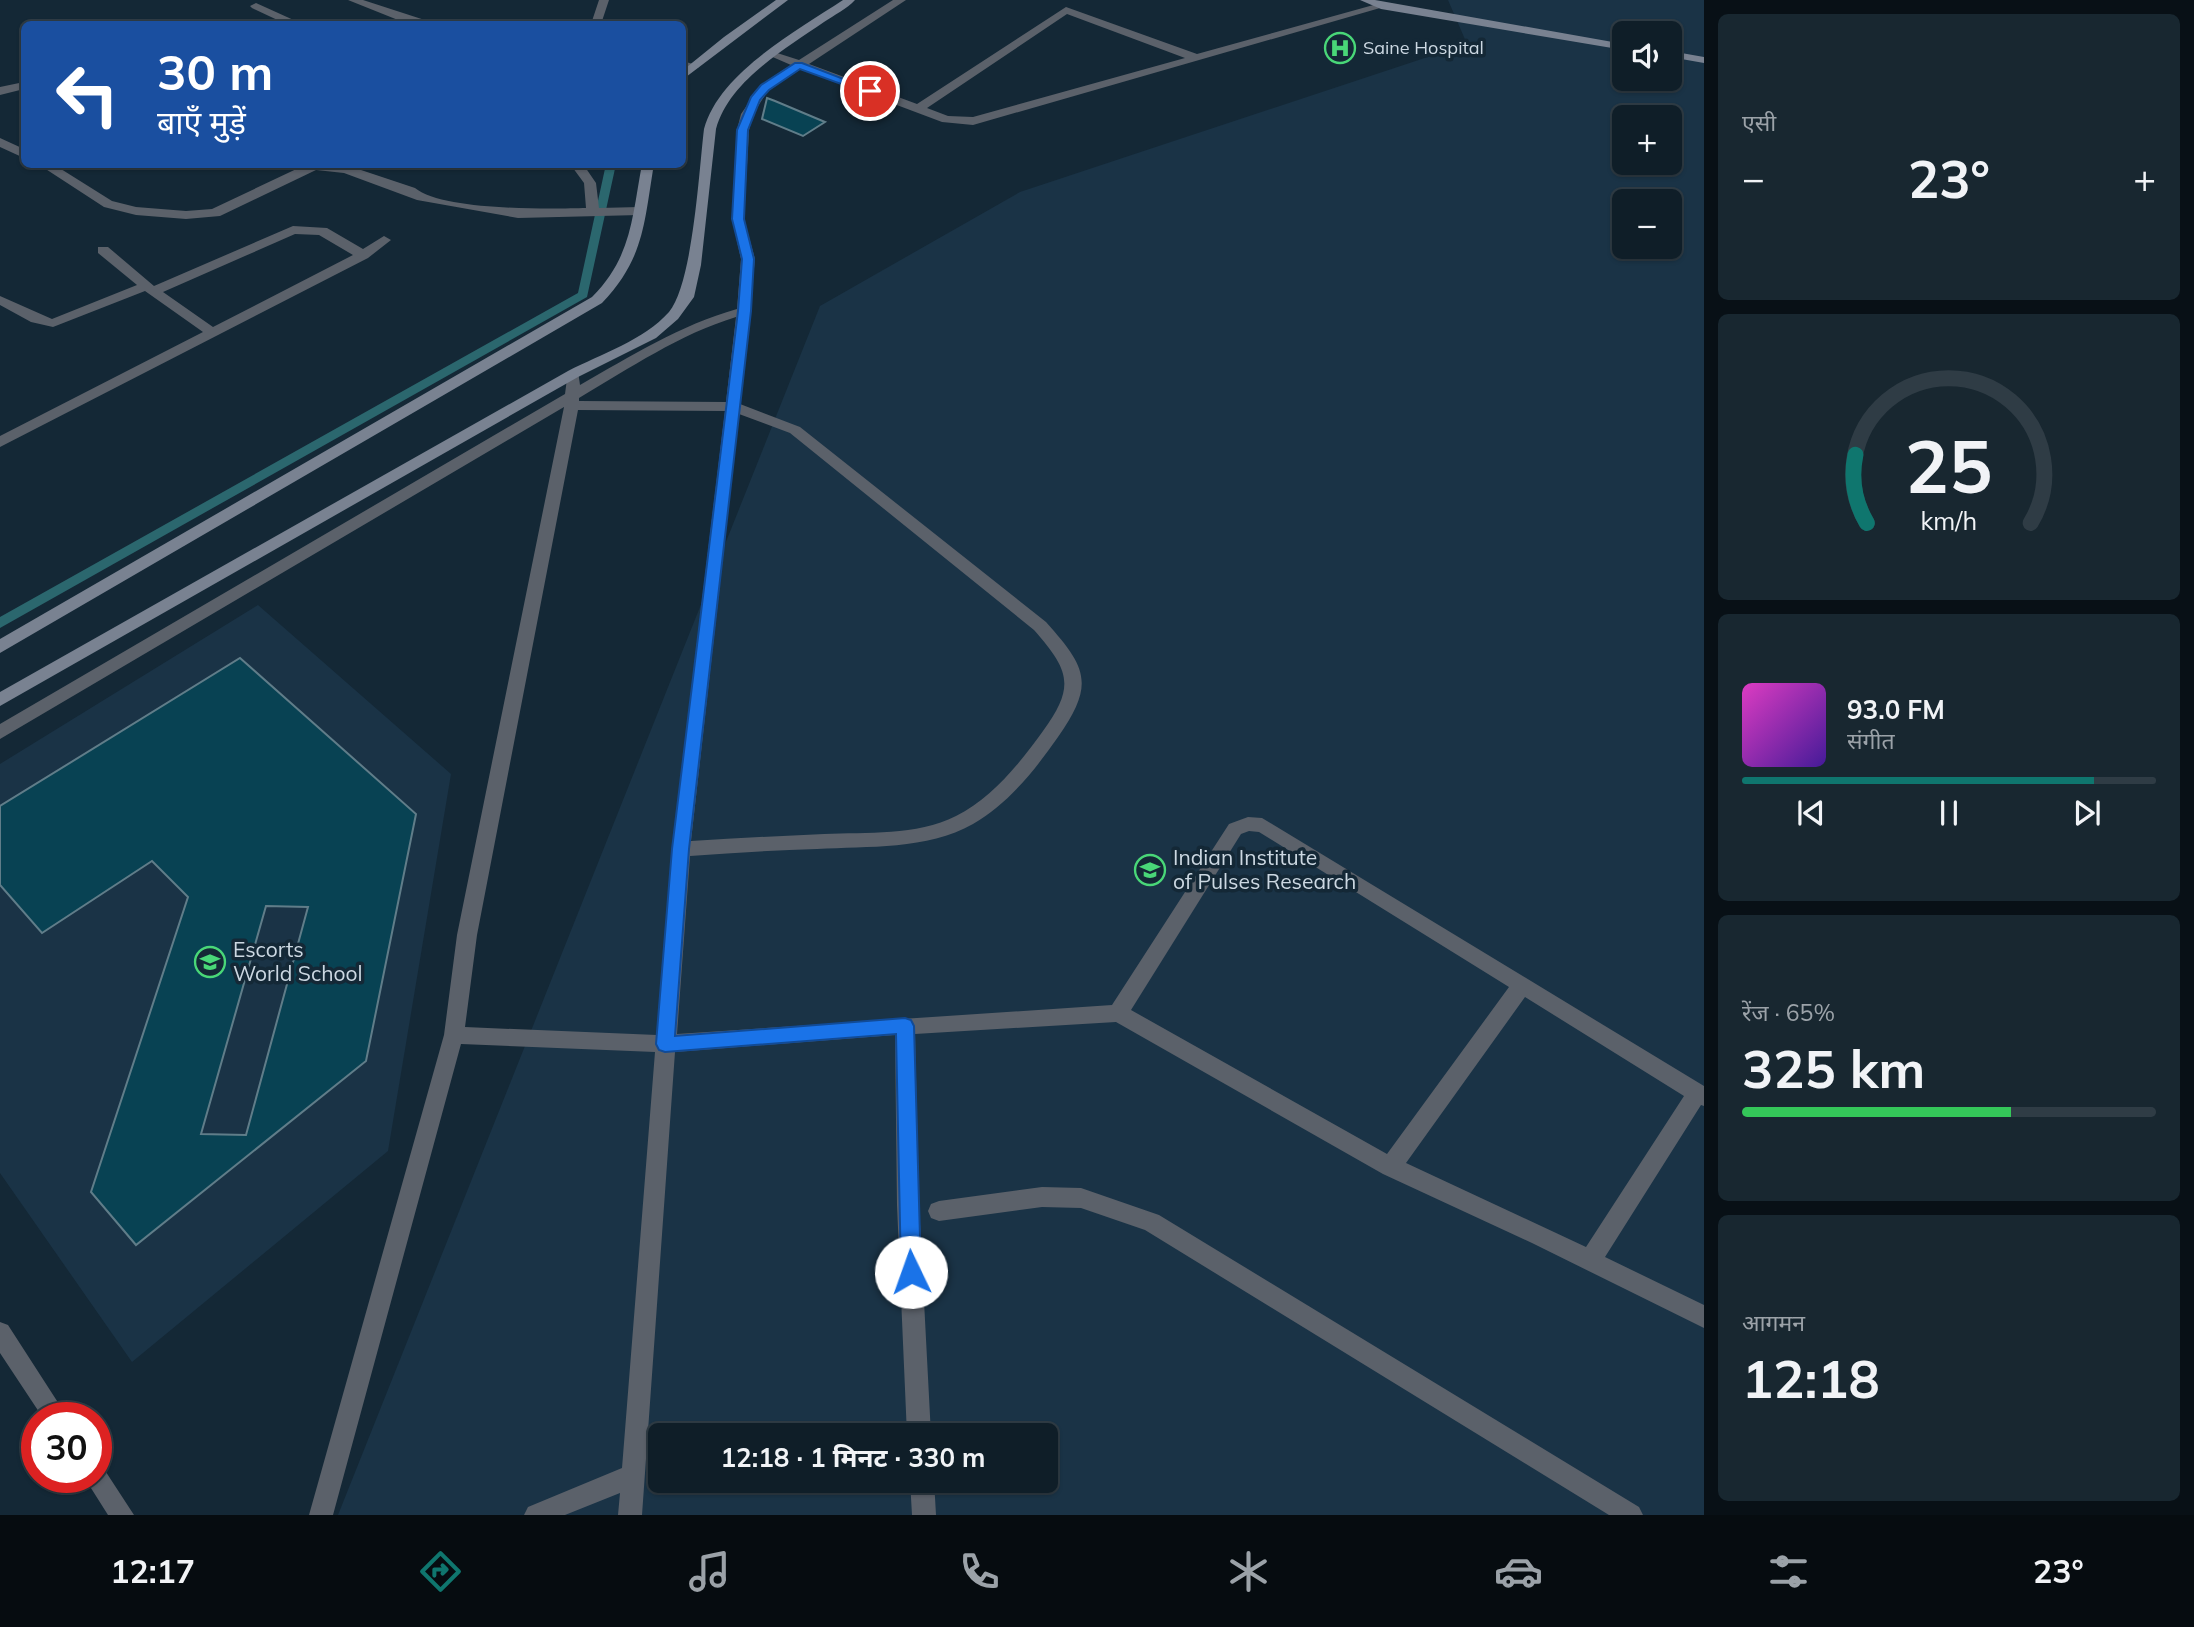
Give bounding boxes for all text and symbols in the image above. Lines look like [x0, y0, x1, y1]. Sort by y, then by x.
map controls [1612, 21, 1682, 259]
button: sound [1612, 21, 1682, 91]
hospital icon: Saine Hospital [1323, 31, 1357, 65]
place label: Saine Hospital [1363, 36, 1484, 59]
text: 30 m [157, 41, 273, 102]
icon: left [42, 49, 133, 140]
pin [840, 61, 900, 121]
icon: arrive [851, 72, 889, 110]
text: बाएँ मुड़ें [157, 102, 246, 142]
button: + [1612, 105, 1682, 175]
text: एसी [1742, 108, 1776, 137]
text: 23° [1908, 146, 1990, 211]
text: − [1742, 154, 1765, 202]
text: + [2133, 154, 2156, 202]
button: − [1612, 189, 1682, 259]
text: 25 [1905, 421, 1993, 512]
text: km/h [1921, 505, 1977, 536]
text: 93.0 FM [1847, 693, 1945, 726]
text: संगीत [1847, 726, 1895, 755]
icon: previous [1792, 794, 1830, 832]
icon: pause [1930, 794, 1968, 832]
icon: next [2068, 794, 2106, 832]
place label: Indian Institute of Pulses Research [1173, 844, 1356, 894]
school or university icon: Indian Institute of Pulses Research [1133, 853, 1167, 887]
place label: Escorts World School [233, 936, 363, 986]
school or university icon: Escorts World School [193, 945, 227, 979]
text: रेंज · 65% [1742, 998, 1835, 1027]
text: 325 km [1742, 1036, 1925, 1101]
position arrow [874, 1235, 948, 1309]
text: आगमन [1742, 1308, 1805, 1337]
text: 12:18 [1742, 1346, 1880, 1411]
speed limit sign: 30 [21, 1402, 112, 1493]
text: 12:18 · 1 मिनट · 330 m [721, 1441, 986, 1474]
icon: directions [416, 1547, 465, 1596]
icon: music [685, 1547, 734, 1596]
icon: phone [955, 1547, 1004, 1596]
icon: climate [1224, 1547, 1273, 1596]
icon: car [1494, 1547, 1543, 1596]
icon: filters [1764, 1547, 1813, 1596]
text: 12:17 [110, 1551, 195, 1591]
text: 23° [2033, 1551, 2084, 1591]

